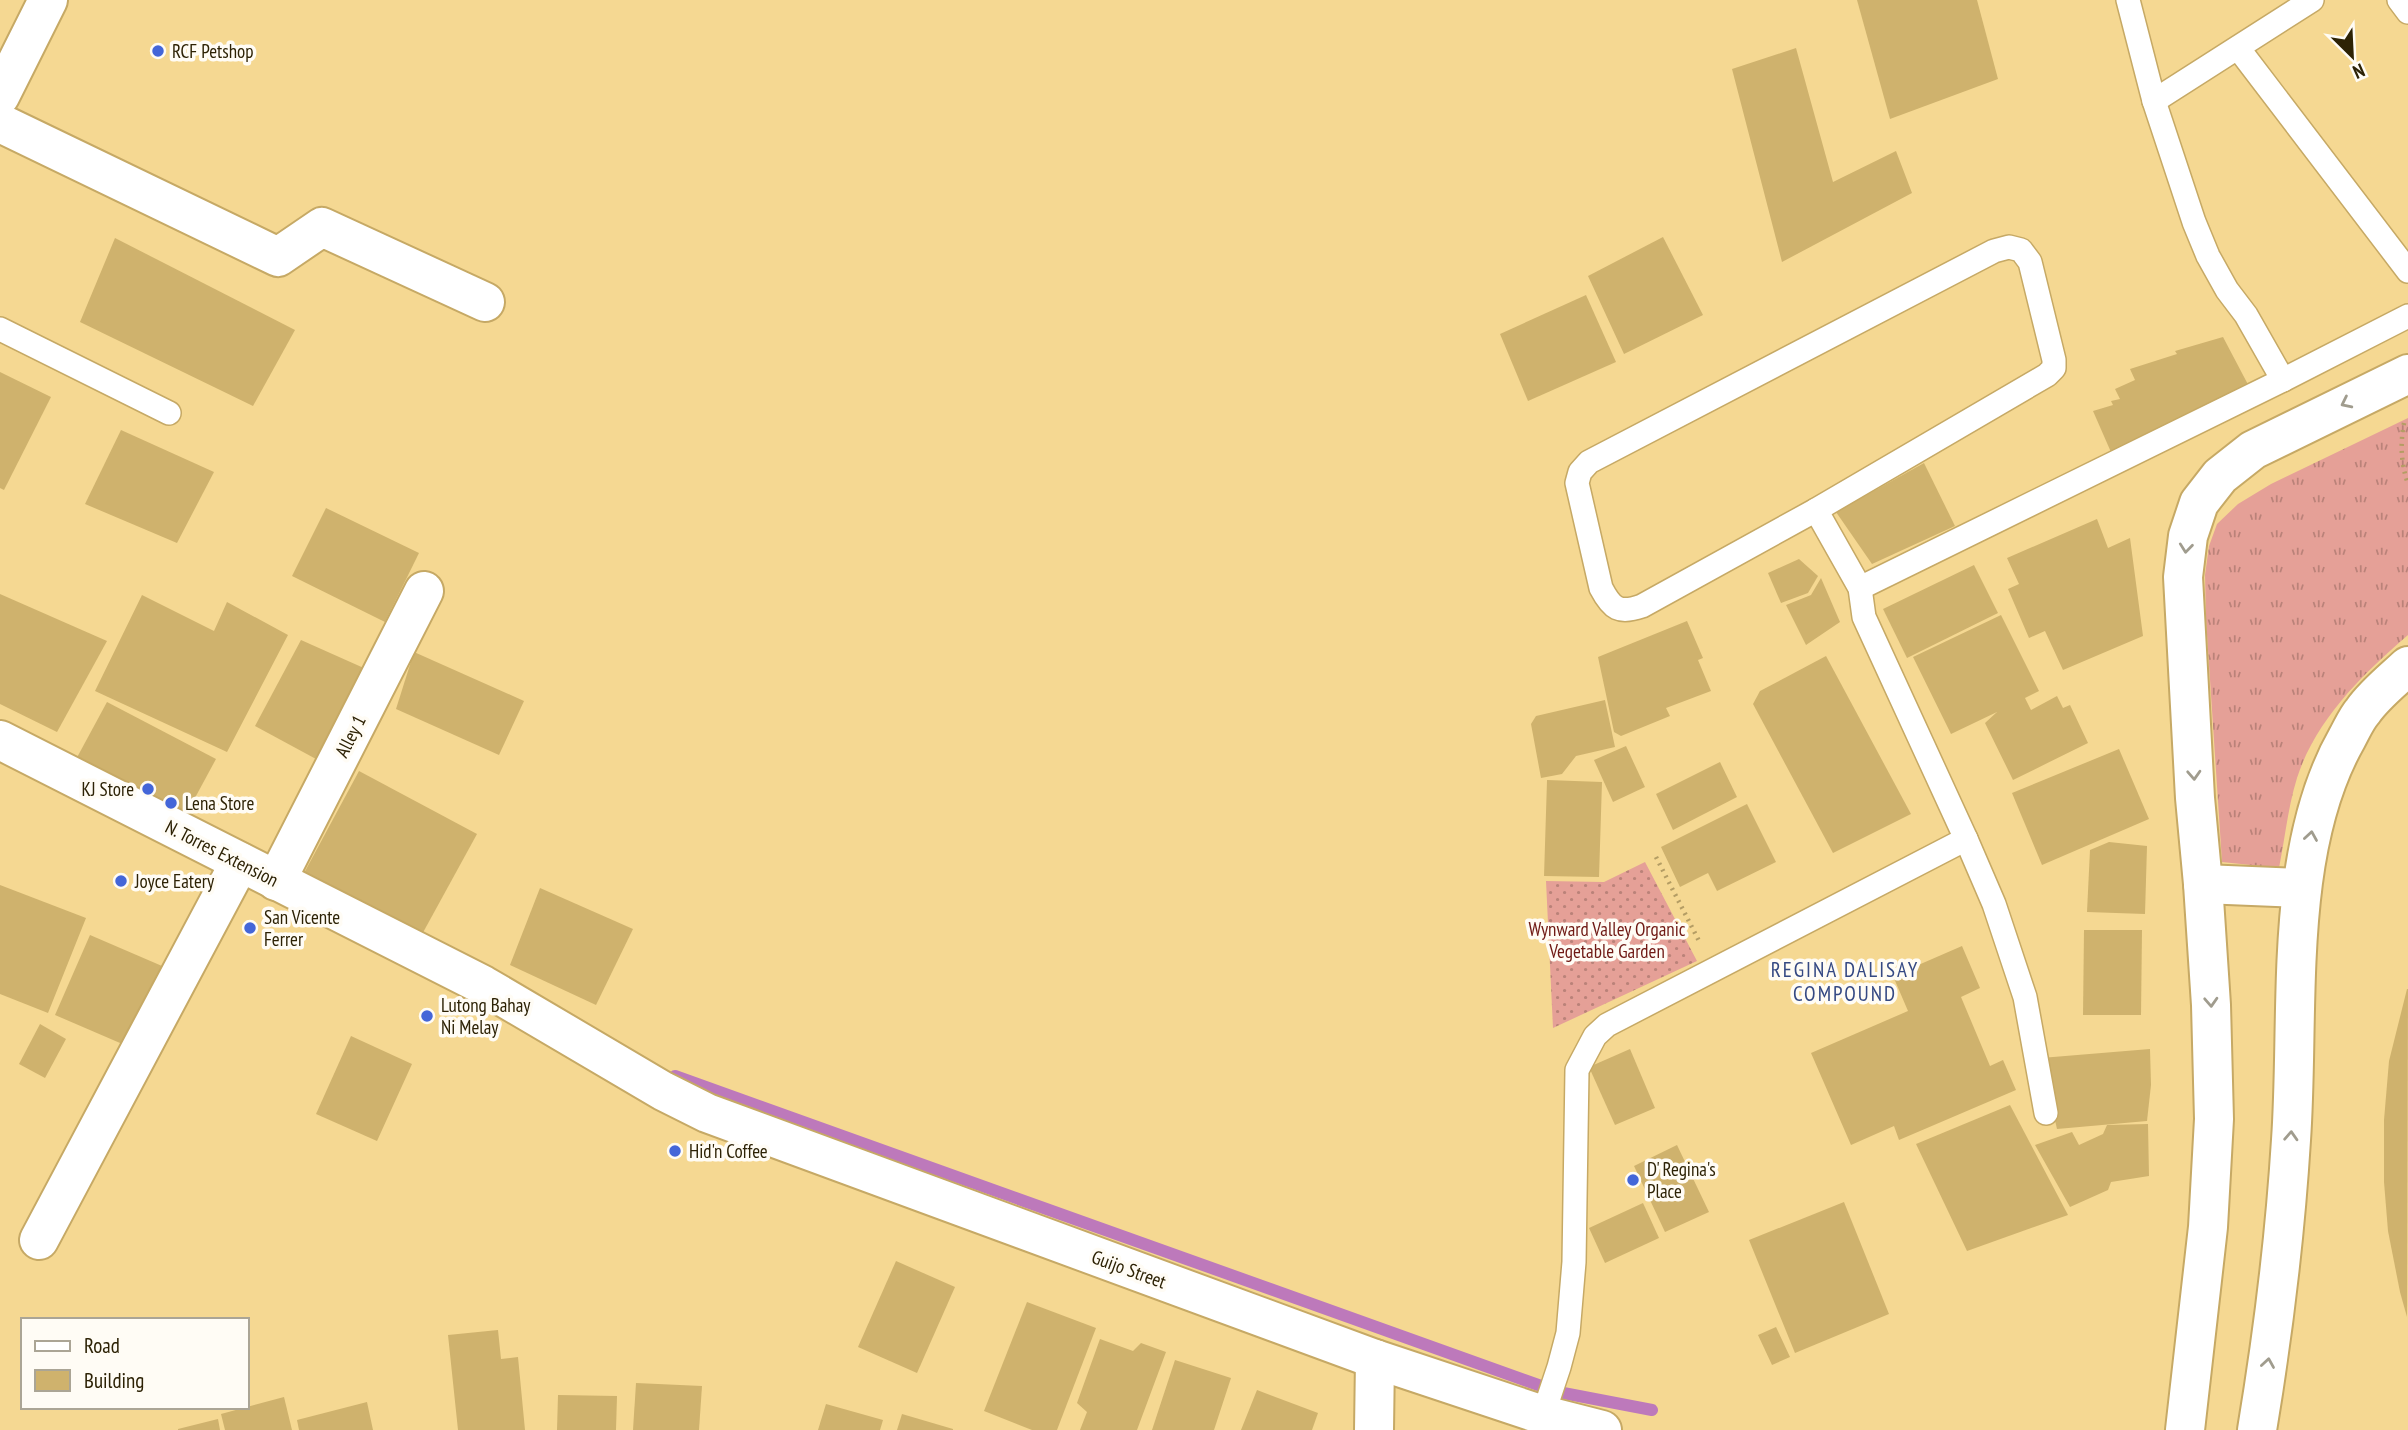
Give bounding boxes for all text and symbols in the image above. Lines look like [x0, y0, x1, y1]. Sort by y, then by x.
north arrow [2317, 21, 2387, 91]
place label: RCF Petshop [172, 39, 254, 63]
marker: RCF Petshop [150, 43, 166, 59]
text: N [2349, 58, 2368, 85]
one-way arrow [2341, 395, 2353, 409]
one-way arrow [2179, 542, 2194, 554]
street label: Alley 1 [329, 711, 371, 761]
one-way arrow [2186, 770, 2201, 781]
place label: KJ Store [82, 777, 134, 801]
marker: KJ Store [140, 781, 156, 797]
place label: Lena Store [185, 791, 254, 815]
marker: Lena Store [163, 795, 179, 811]
street label: N. Torres Extension [161, 814, 283, 892]
one-way arrow [2303, 830, 2318, 842]
place label: Joyce Eatery [134, 869, 215, 893]
marker: Joyce Eatery [113, 873, 129, 889]
place label: San Vicente Ferrer [264, 905, 340, 951]
park label: Wynward Valley Organic Vegetable Garden [1528, 917, 1686, 963]
marker: San Vicente Ferrer [242, 920, 258, 936]
district label: REGINA DALISAY COMPOUND [1771, 956, 1919, 1007]
place label: Lutong Bahay Ni Melay [441, 993, 531, 1039]
one-way arrow [2203, 996, 2218, 1007]
marker: Lutong Bahay Ni Melay [419, 1008, 435, 1024]
one-way arrow [2284, 1131, 2299, 1142]
place label: Hid'n Coffee [689, 1139, 768, 1163]
marker: Hid'n Coffee [667, 1143, 683, 1159]
place label: D' Regina's Place [1647, 1157, 1716, 1203]
marker: D' Regina's Place [1625, 1172, 1641, 1188]
street label: Guijo Street [1089, 1244, 1170, 1294]
legend [21, 1318, 248, 1409]
text: Road [84, 1332, 120, 1359]
one-way arrow [2260, 1357, 2275, 1369]
text: Building [84, 1367, 144, 1394]

